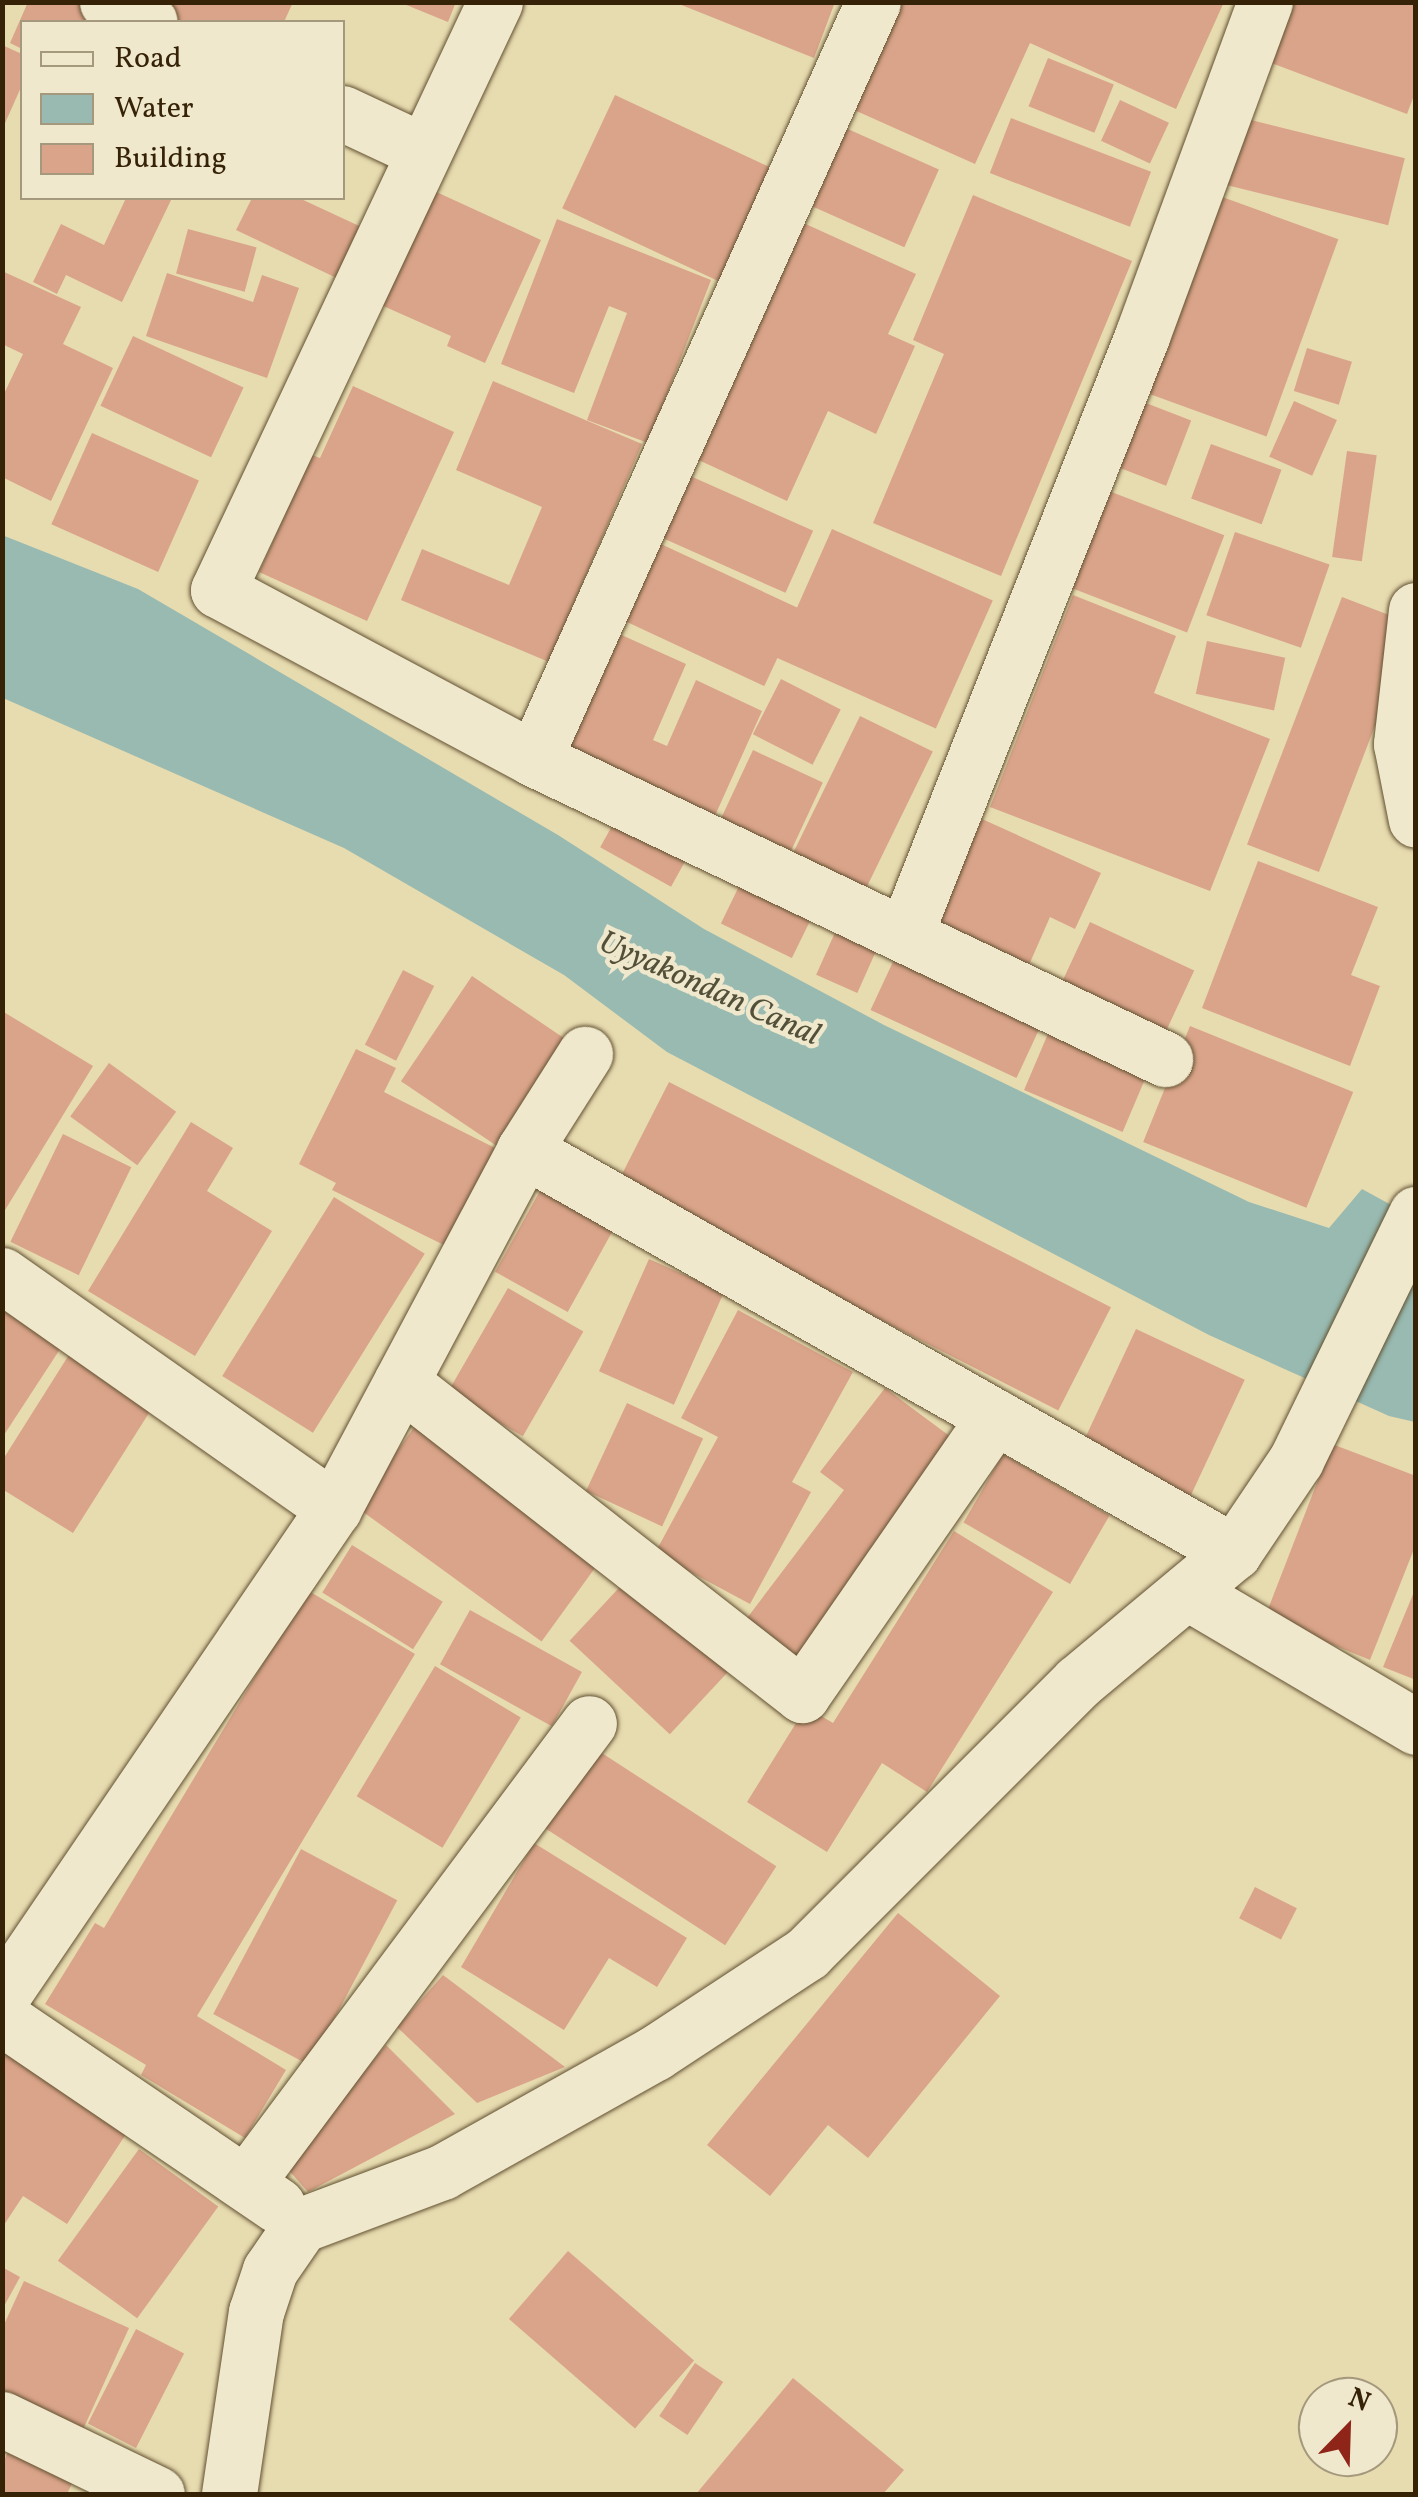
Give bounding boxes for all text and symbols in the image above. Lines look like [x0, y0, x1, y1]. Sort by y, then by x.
legend [20, 20, 345, 200]
text: Road [114, 38, 182, 80]
text: Water [114, 88, 194, 130]
text: Building [114, 138, 227, 180]
water label: Uyyakondan Canal [592, 924, 826, 1056]
north arrow [1298, 2377, 1398, 2477]
text: N [1342, 2379, 1376, 2423]

